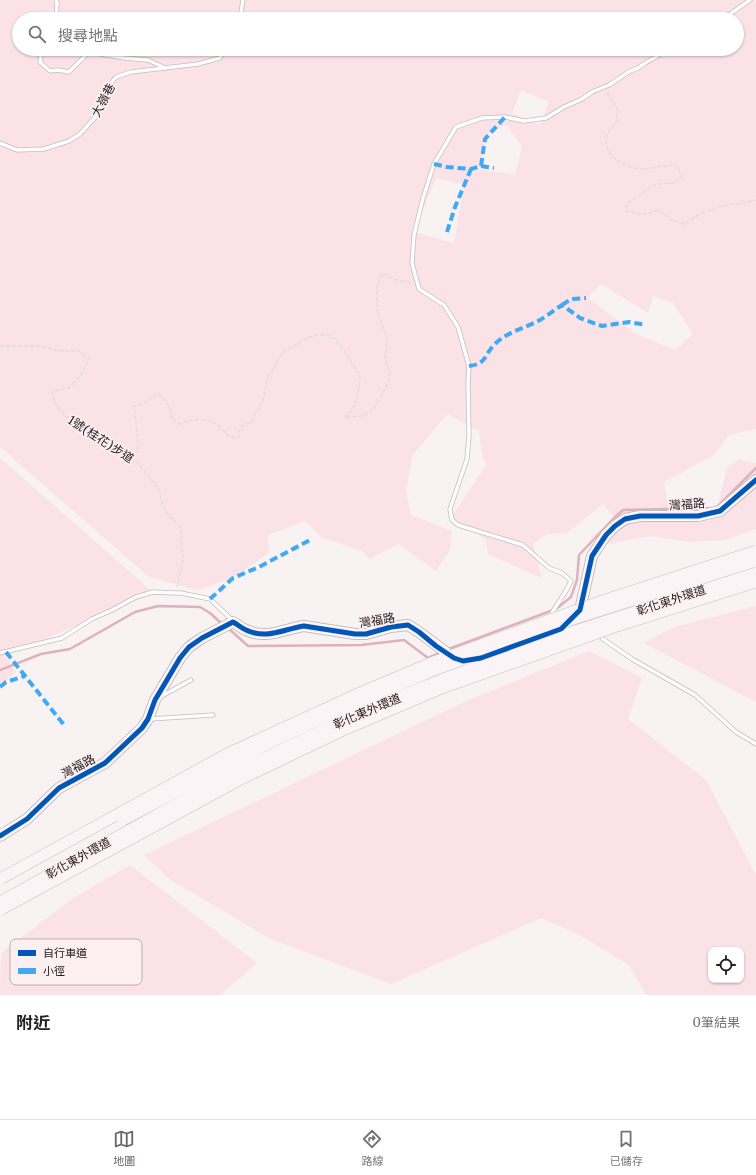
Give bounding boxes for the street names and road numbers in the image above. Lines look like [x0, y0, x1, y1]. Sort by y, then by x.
street label: 大嶺巷 [88, 81, 118, 119]
street label: 1號(桂花)步道 [65, 412, 137, 466]
street label: 灣福路 [669, 495, 705, 513]
street label: 彰化東外環道 [634, 582, 708, 618]
street label: 灣福路 [358, 609, 396, 631]
street label: 彰化東外環道 [331, 690, 403, 732]
street label: 灣福路 [59, 751, 97, 781]
street label: 彰化東外環道 [43, 834, 113, 882]

